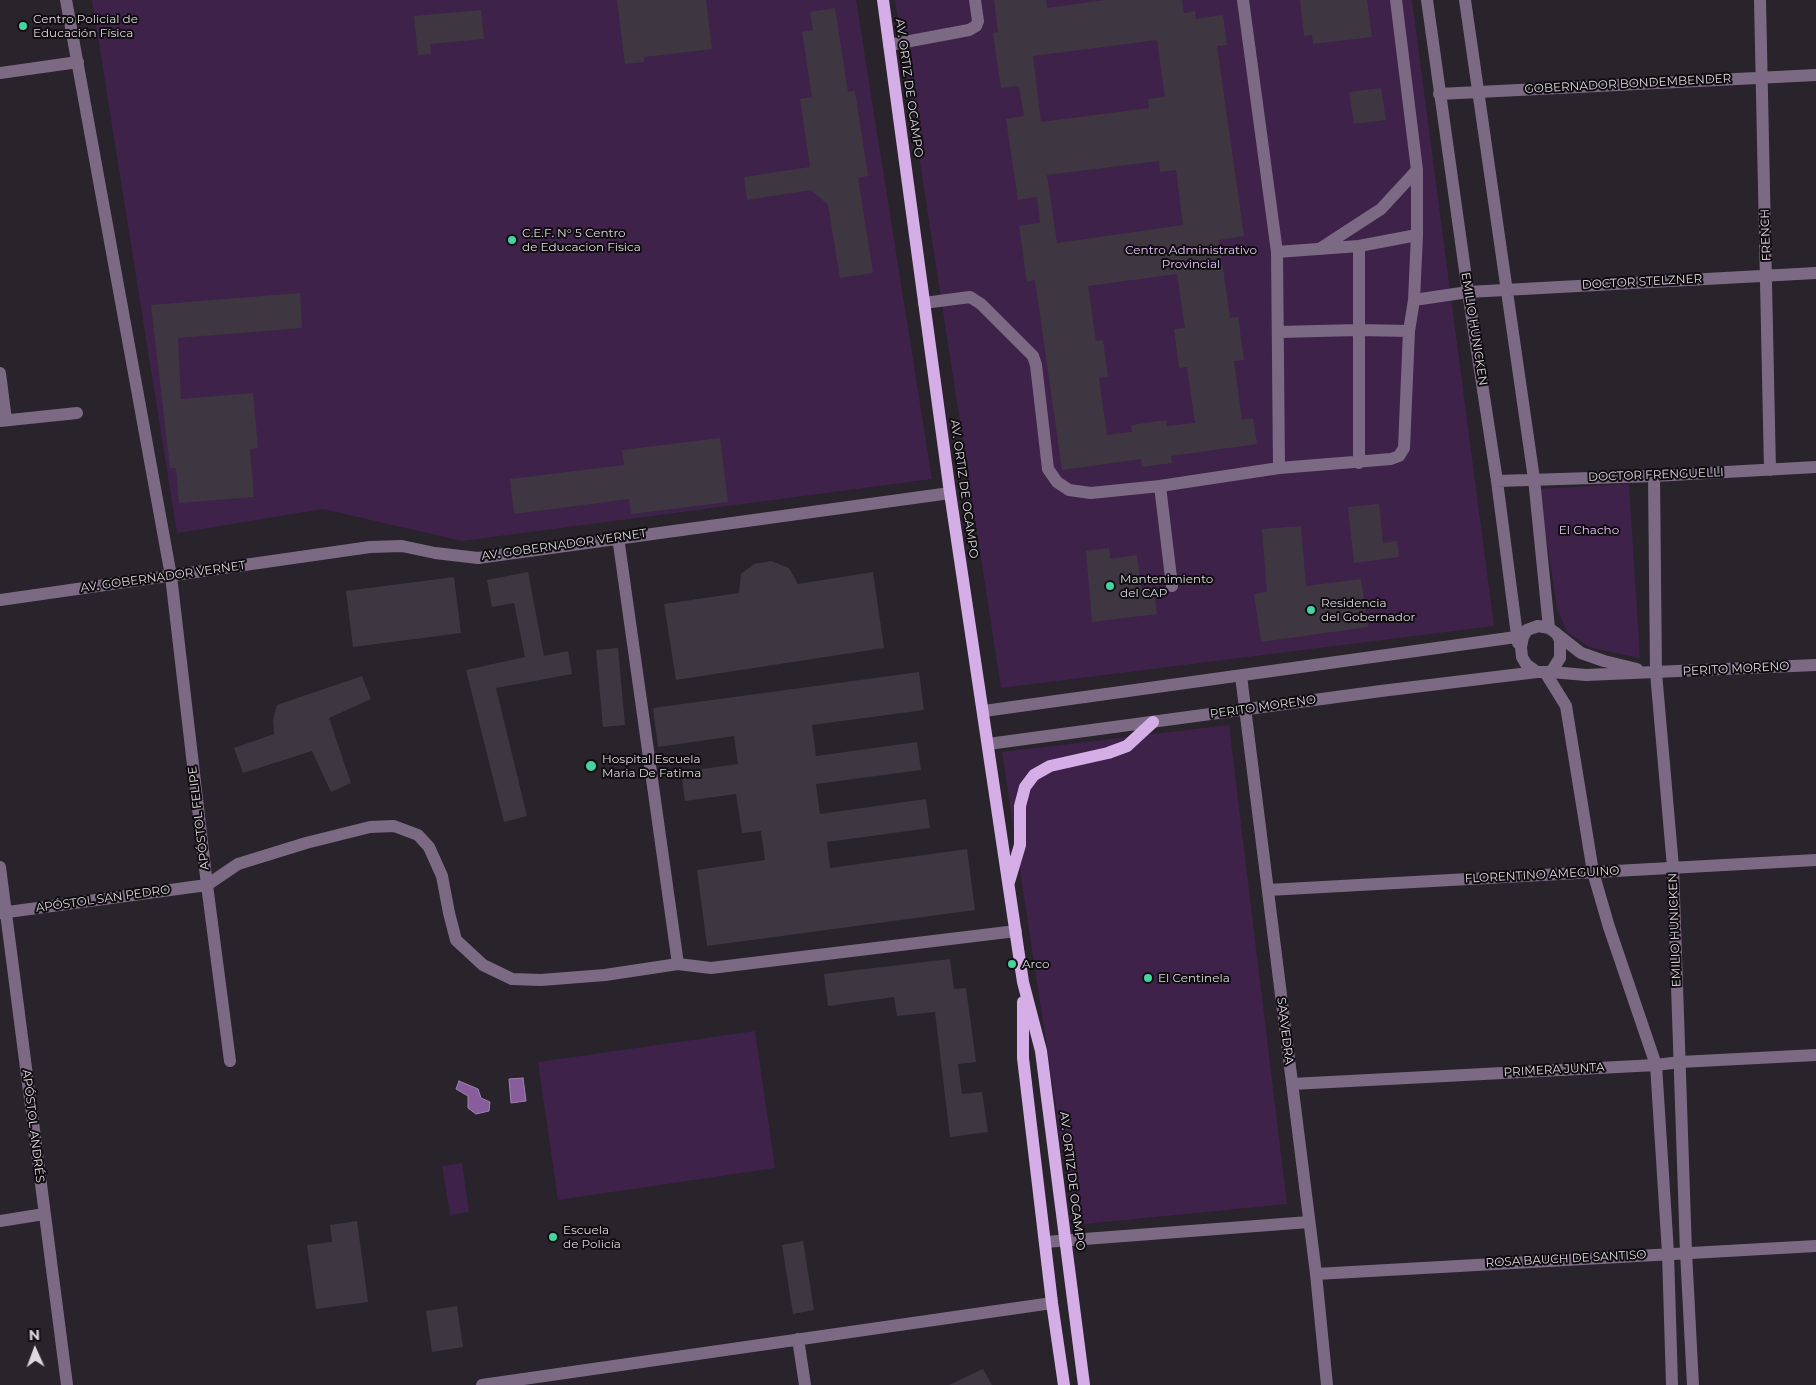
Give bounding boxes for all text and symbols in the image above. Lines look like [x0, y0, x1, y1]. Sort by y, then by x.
place label: Centro Policial de Educación Física [33, 12, 138, 40]
street label: AV. ORTIZ DE OCAMPO [892, 18, 926, 158]
marker: Centro Policial de Educación Física [17, 20, 29, 32]
street label: GOBERNADOR BONDEMBENDER [1524, 71, 1732, 97]
street label: FRENCH [1758, 209, 1774, 261]
place label: C.E.F. N° 5 Centro de Educacion Fisica [522, 226, 641, 254]
marker: C.E.F. N° 5 Centro de Educacion Fisica [506, 234, 518, 246]
park label: Centro Administrativo Provincial [1125, 243, 1257, 271]
street label: EMILIO HUNICKEN [1458, 271, 1490, 387]
street label: DOCTOR STELZNER [1581, 272, 1703, 292]
street label: AV. ORTIZ DE OCAMPO [947, 419, 981, 559]
street label: DOCTOR FRENGUELLI [1588, 465, 1724, 485]
park label: El Chacho [1559, 523, 1619, 537]
street label: AV. GOBERNADOR VERNET [480, 526, 648, 564]
street label: AV. GOBERNADOR VERNET [79, 558, 247, 596]
place label: Mantenimiento del CAP [1120, 572, 1213, 600]
marker: Mantenimiento del CAP [1104, 580, 1116, 592]
place label: Residencia del Gobernador [1321, 596, 1415, 624]
marker: Residencia del Gobernador [1305, 604, 1317, 616]
street label: PERITO MORENO [1682, 659, 1790, 679]
street label: PERITO MORENO [1209, 692, 1317, 722]
place label: Hospital Escuela Maria De Fatima [602, 752, 701, 780]
marker: Hospital Escuela Maria De Fatima [584, 759, 598, 773]
street label: APÓSTOL FELIPE [185, 765, 213, 871]
street label: FLORENTINO AMEGUINO [1464, 864, 1620, 886]
street label: EMILIO HUNICKEN [1666, 873, 1684, 987]
street label: APÓSTOL SAN PEDRO [35, 882, 171, 916]
place label: Arco [1022, 957, 1049, 971]
marker: Arco [1006, 958, 1018, 970]
place label: El Centinela [1158, 971, 1230, 985]
marker: El Centinela [1142, 972, 1154, 984]
street label: SAAVEDRA [1274, 997, 1296, 1065]
street label: PRIMERA JUNTA [1503, 1060, 1605, 1080]
street label: APÓSTOL ANDRÉS [19, 1069, 47, 1183]
street label: AV. ORTIZ DE OCAMPO [1056, 1111, 1088, 1251]
place label: Escuela de Policía [563, 1223, 621, 1251]
marker: Escuela de Policía [547, 1231, 559, 1243]
street label: ROSA BAUCH DE SANTISO [1485, 1248, 1647, 1270]
north arrow [10, 1325, 60, 1375]
text: N [29, 1326, 40, 1344]

